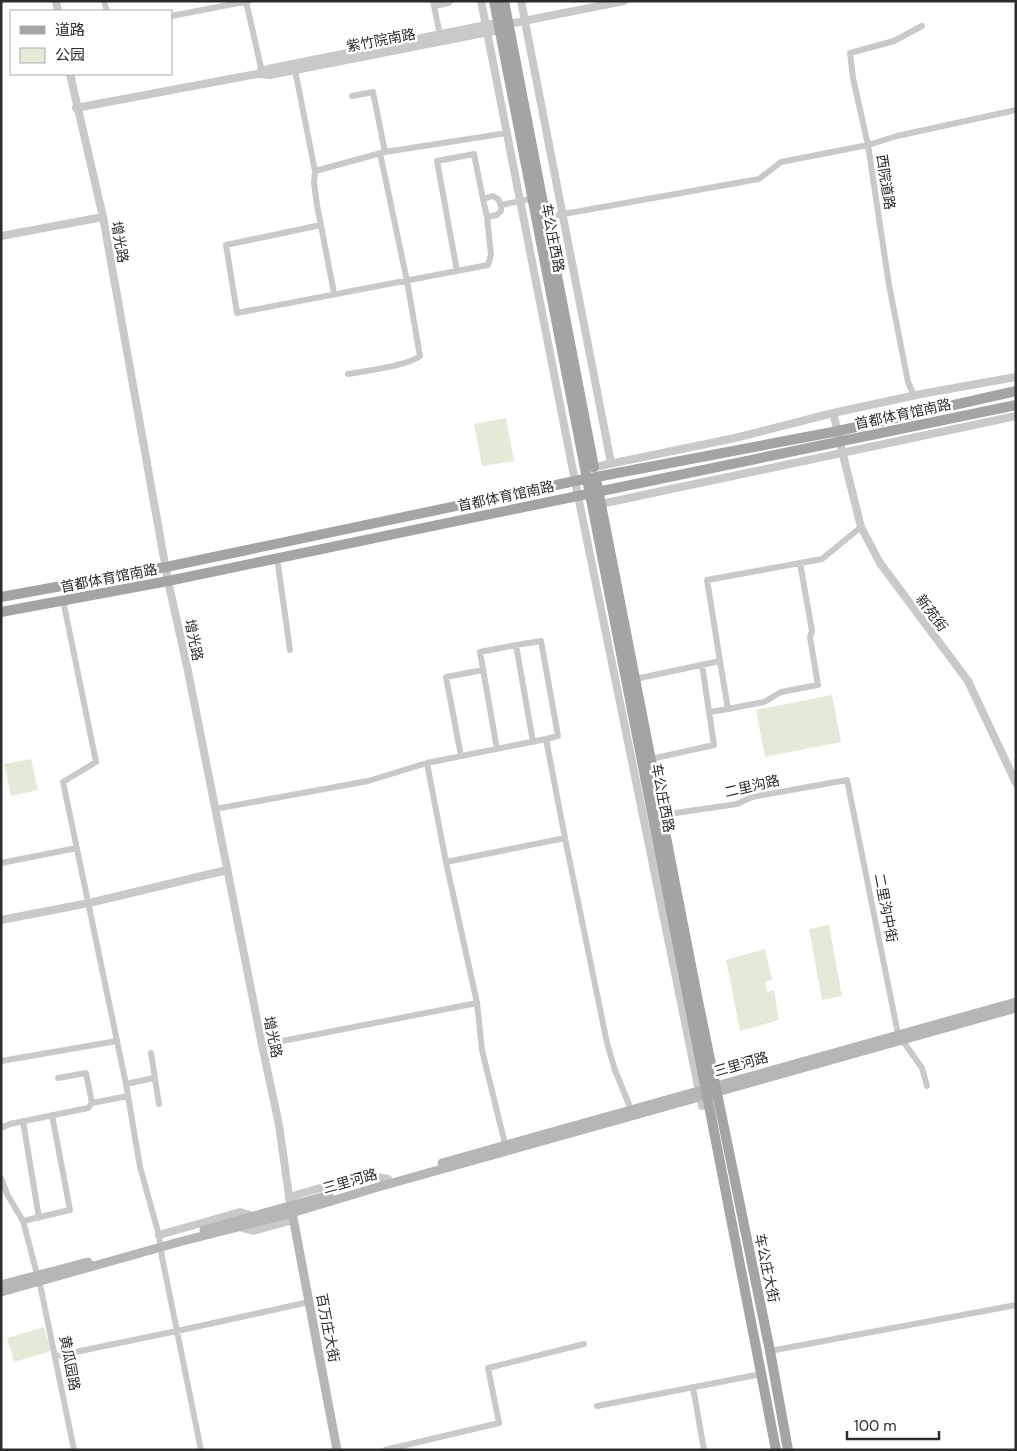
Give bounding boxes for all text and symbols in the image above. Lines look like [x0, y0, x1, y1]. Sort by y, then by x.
legend [10, 10, 172, 75]
text: 道路 [55, 20, 85, 40]
street label: 紫竹院南路 [345, 24, 417, 56]
text: 公园 [55, 45, 85, 65]
street label: 西院道路 [873, 153, 899, 211]
street label: 车公庄西路 [537, 202, 569, 274]
street label: 增光路 [107, 220, 133, 264]
street label: 首都体育馆南路 [853, 395, 953, 433]
street label: 首都体育馆南路 [456, 477, 556, 515]
street label: 首都体育馆南路 [59, 560, 159, 596]
street label: 新苑街 [912, 591, 952, 635]
street label: 增光路 [181, 618, 207, 662]
street label: 车公庄西路 [647, 762, 679, 834]
street label: 二里沟路 [723, 771, 781, 801]
street label: 二里沟中街 [870, 872, 902, 944]
street label: 增光路 [260, 1015, 286, 1059]
street label: 三里河路 [712, 1048, 770, 1080]
street label: 三里河路 [321, 1165, 379, 1197]
street label: 车公庄大街 [751, 1232, 783, 1304]
street label: 百万庄大街 [312, 1292, 344, 1364]
street label: 黄瓜园路 [56, 1334, 84, 1392]
scale bar [847, 1408, 940, 1440]
text: 100 m [854, 1416, 897, 1436]

